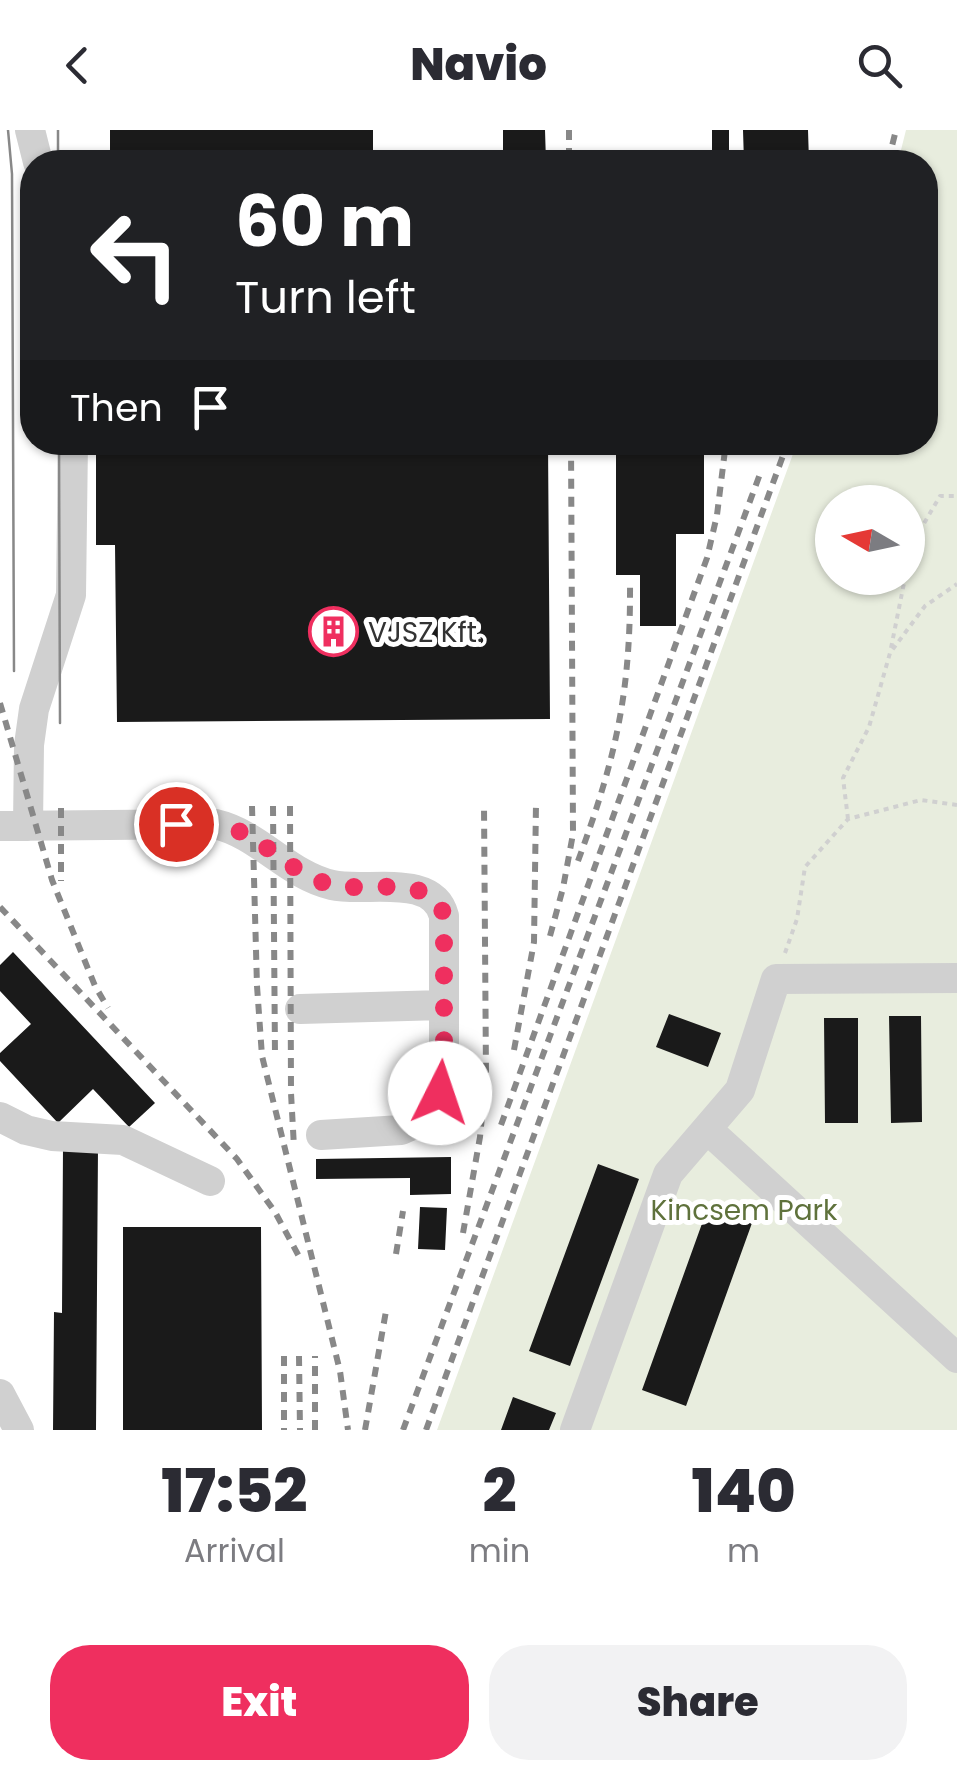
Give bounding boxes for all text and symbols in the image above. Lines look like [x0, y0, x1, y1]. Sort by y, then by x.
text: Navio [410, 33, 547, 96]
icon: back [50, 38, 105, 93]
icon: search [852, 38, 907, 93]
text: 60 m [235, 172, 414, 271]
icon: left [70, 190, 200, 320]
text: Turn left [235, 266, 416, 329]
icon: arrive [183, 380, 238, 435]
text: Then [70, 381, 163, 434]
north arrow [815, 485, 925, 595]
map controls [815, 485, 925, 595]
building icon: VJSZ Kft. [307, 606, 359, 658]
place label: VJSZ Kft. [368, 613, 483, 652]
pin [134, 782, 219, 867]
icon: arrive [149, 797, 204, 852]
position arrow [388, 1041, 492, 1145]
park label: Kincsem Park [651, 1191, 838, 1230]
text: 17:52 [161, 1449, 308, 1533]
text: 2 [482, 1449, 517, 1533]
text: 140 [692, 1449, 796, 1533]
text: Arrival [184, 1528, 285, 1573]
text: min [469, 1528, 530, 1573]
text: m [727, 1528, 760, 1573]
button: Exit [50, 1645, 469, 1760]
button: Share [489, 1645, 907, 1760]

